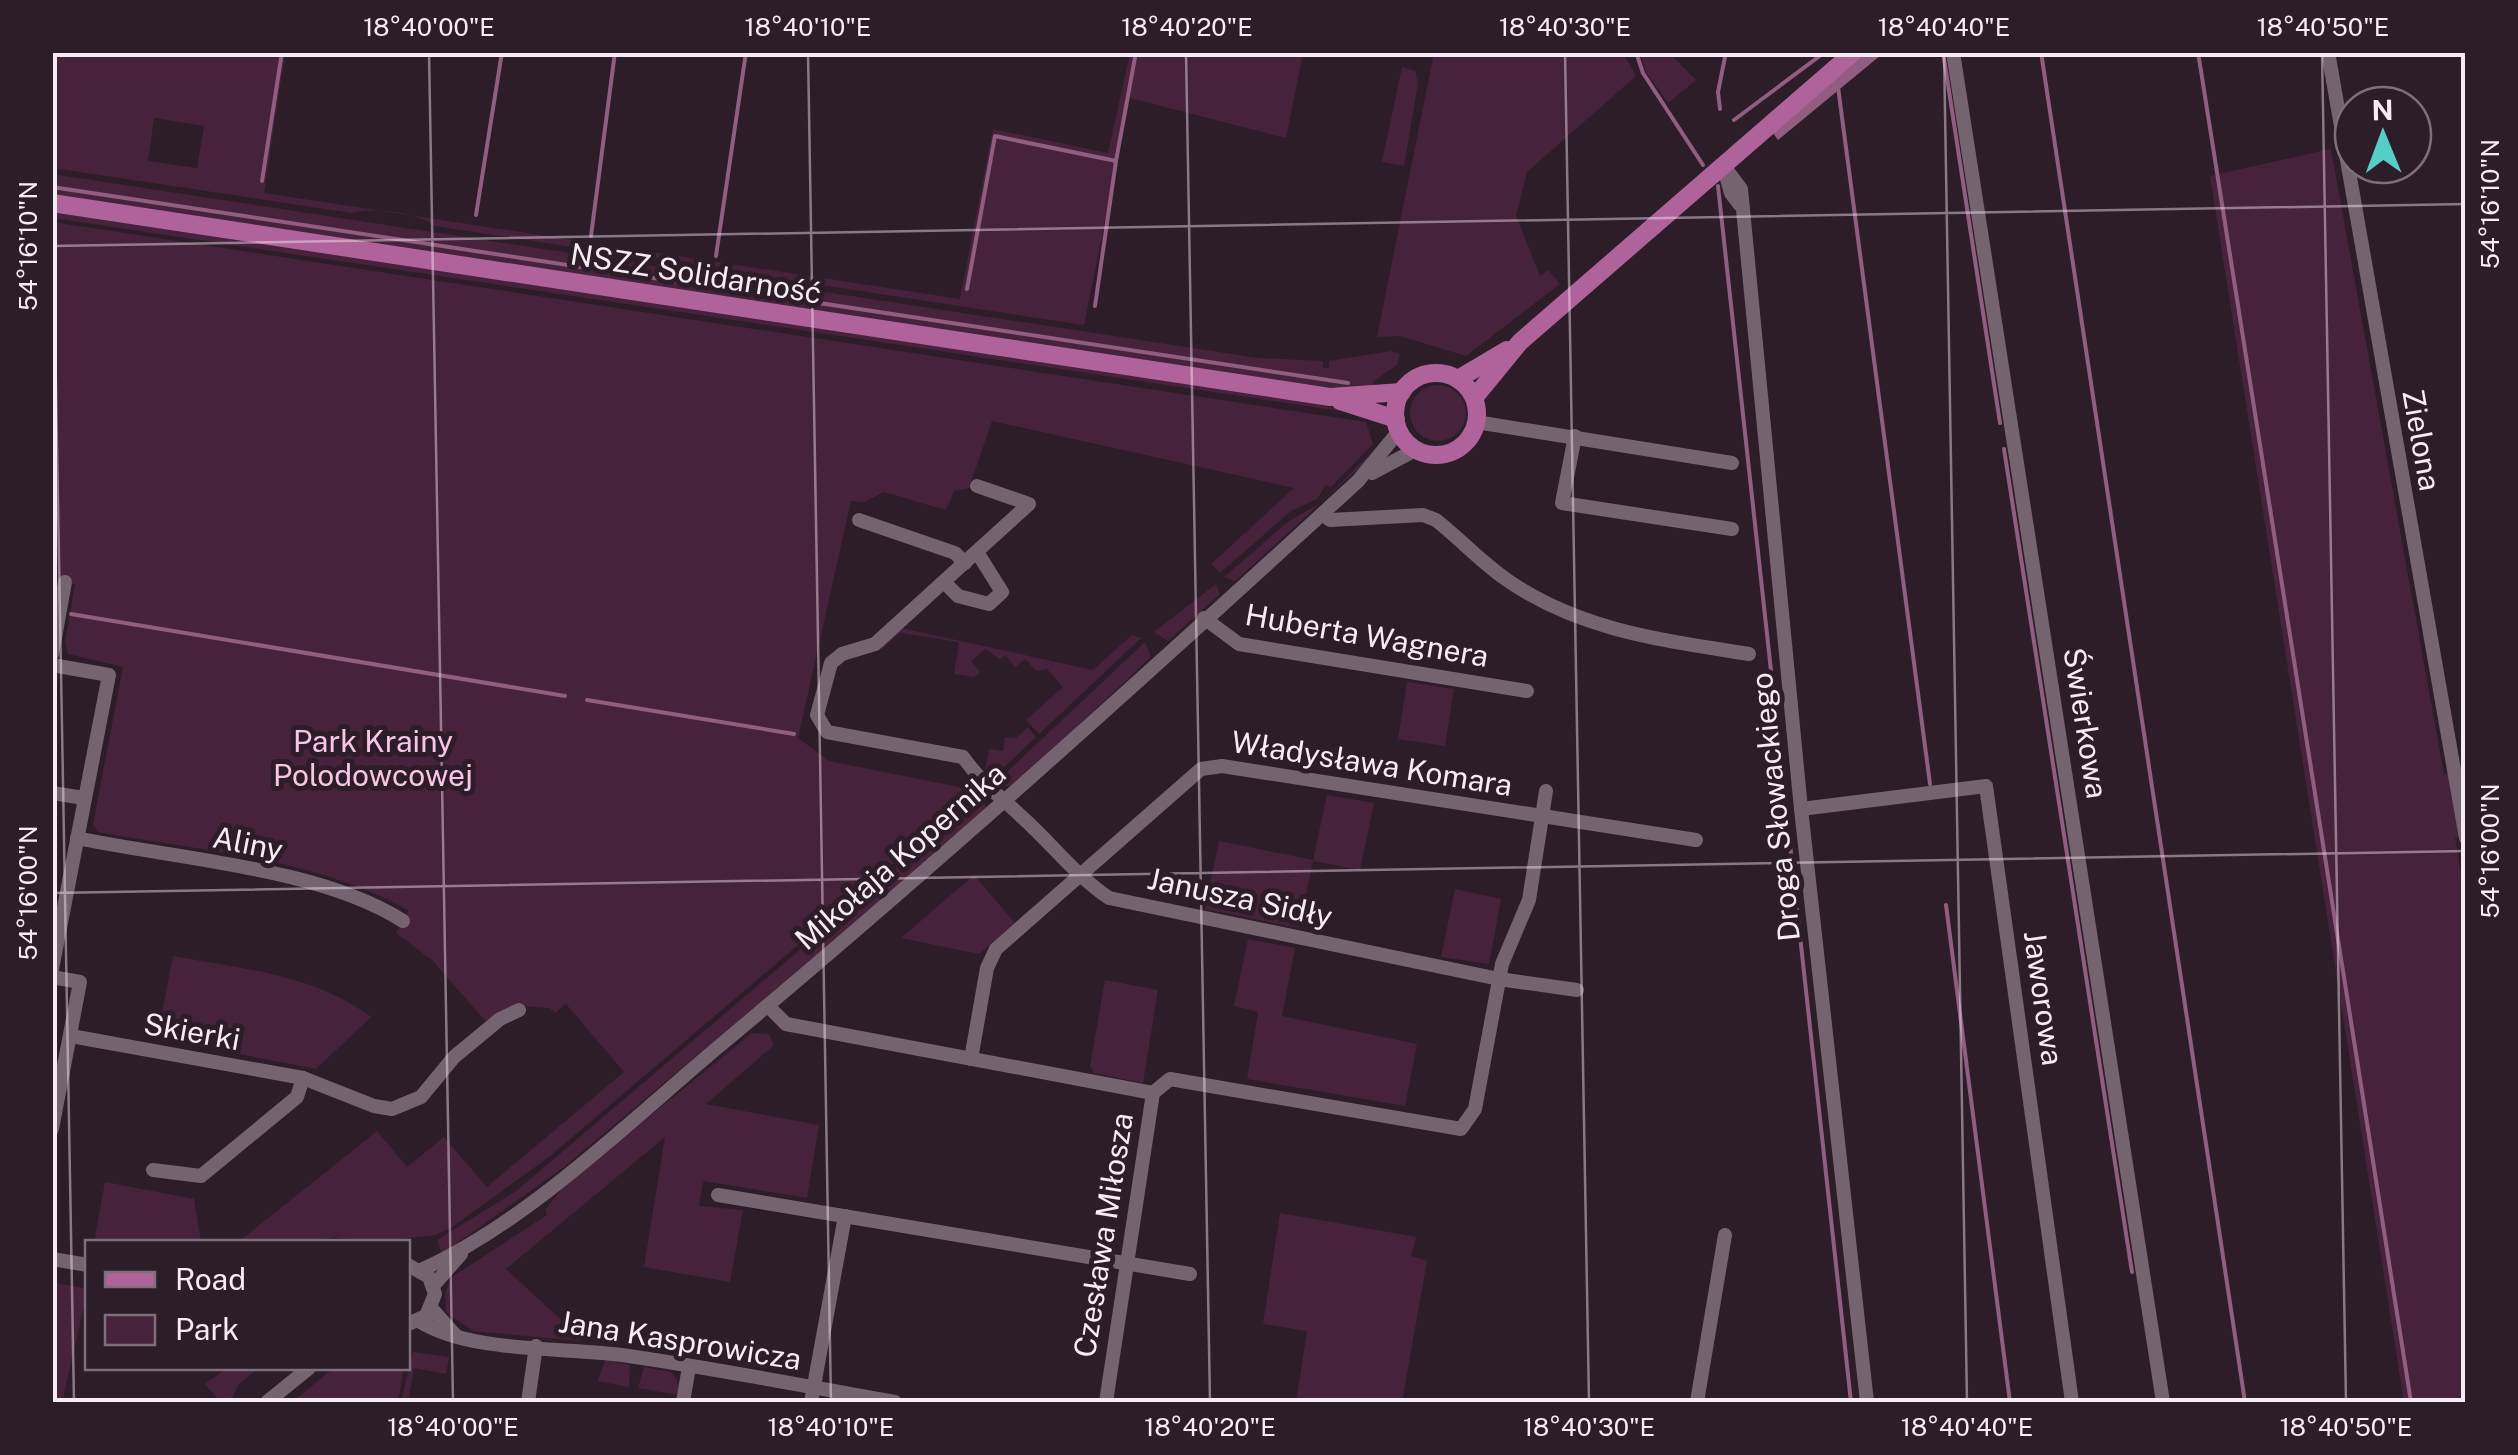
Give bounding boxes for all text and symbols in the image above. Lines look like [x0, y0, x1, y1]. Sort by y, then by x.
text: 18°40'00"E [363, 12, 495, 42]
text: 18°40'10"E [745, 12, 871, 42]
text: 18°40'20"E [1121, 12, 1253, 42]
text: 18°40'30"E [1499, 12, 1631, 42]
text: 18°40'40"E [1878, 12, 2010, 42]
text: 18°40'50"E [2257, 12, 2389, 42]
north arrow [2333, 85, 2433, 185]
text: N [2371, 93, 2394, 126]
text: 54°16'10"N [2475, 139, 2505, 269]
text: 54°16'10"N [13, 181, 43, 311]
street label: NSZZ Solidarność [568, 235, 824, 311]
street label: Zielona [2395, 387, 2449, 493]
street label: Huberta Wagnera [1243, 596, 1491, 674]
street label: Świerkowa [2056, 645, 2116, 801]
street label: Droga Słowackiego [1743, 671, 1807, 943]
park label: Park Krainy Polodowcowej [273, 723, 473, 793]
street label: Władysława Komara [1229, 723, 1515, 803]
street label: Mikołaja Kopernika [787, 755, 1013, 957]
text: 54°16'00"N [2475, 783, 2505, 919]
street label: Aliny [210, 819, 286, 867]
text: 54°16'00"N [13, 825, 43, 961]
street label: Janusza Sidły [1144, 860, 1336, 934]
street label: Jaworowa [2017, 928, 2071, 1068]
street label: Skierki [141, 1005, 243, 1057]
street label: Czesława Miłosza [1066, 1110, 1140, 1360]
legend [85, 1240, 410, 1370]
text: Road [175, 1261, 246, 1297]
street label: Jana Kasprowicza [556, 1303, 804, 1377]
text: Park [175, 1311, 239, 1347]
text: 18°40'00"E [387, 1412, 519, 1442]
text: 18°40'10"E [768, 1412, 894, 1442]
text: 18°40'20"E [1144, 1412, 1276, 1442]
text: 18°40'30"E [1523, 1412, 1655, 1442]
text: 18°40'40"E [1901, 1412, 2033, 1442]
text: 18°40'50"E [2280, 1412, 2412, 1442]

